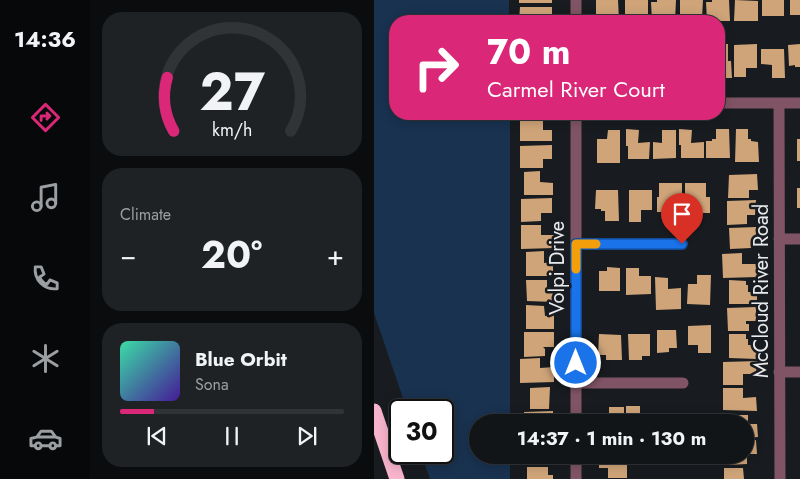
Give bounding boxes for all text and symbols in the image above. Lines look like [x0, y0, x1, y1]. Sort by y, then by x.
text: 14:36 [14, 23, 76, 55]
text: 70 m [487, 27, 570, 77]
icon: right [404, 35, 469, 100]
text: 27 [199, 54, 265, 130]
text: Carmel River Court [487, 73, 665, 105]
icon: directions [28, 100, 63, 135]
text: km/h [212, 117, 252, 143]
icon: music [28, 180, 63, 215]
pin [661, 193, 703, 244]
icon: arrive [668, 200, 696, 228]
text: Climate [120, 203, 171, 226]
street label: McCloud River Road [747, 204, 776, 378]
street label: Volpi Drive [543, 221, 572, 315]
text: 20° [201, 227, 262, 282]
text: − [120, 235, 137, 276]
text: + [327, 235, 344, 276]
icon: phone [28, 261, 63, 296]
position arrow [549, 336, 601, 388]
icon: climate [28, 341, 63, 376]
text: Blue Orbit [195, 346, 287, 373]
text: Sona [195, 373, 229, 396]
speed limit sign: 30 [389, 399, 454, 464]
icon: car [28, 421, 63, 456]
icon: previous [143, 422, 171, 450]
icon: pause [218, 422, 246, 450]
icon: next [293, 422, 321, 450]
text: 14:37 · 1 min · 130 m [517, 425, 706, 452]

